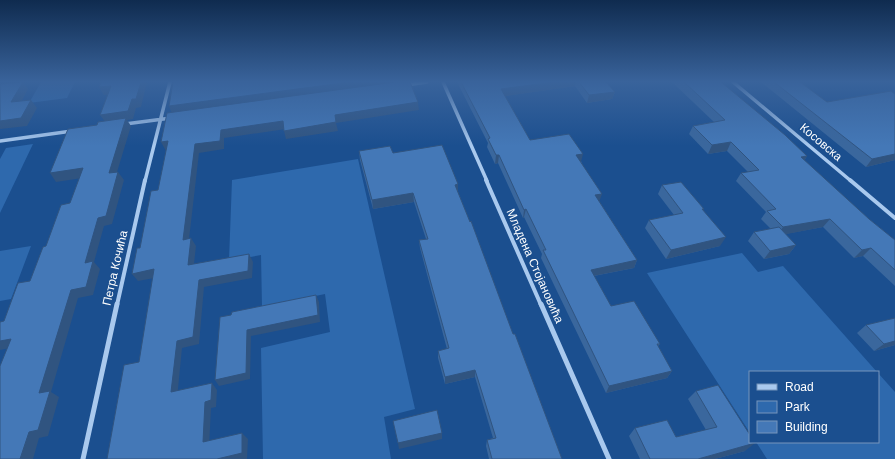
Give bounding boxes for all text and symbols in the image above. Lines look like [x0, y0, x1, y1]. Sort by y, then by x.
street label: Косовска [797, 120, 845, 164]
street label: Младена Стојановића [503, 207, 567, 326]
street label: Петра Кочића [100, 229, 131, 307]
legend [749, 371, 879, 443]
text: Road [785, 380, 814, 394]
text: Park [785, 400, 811, 414]
text: Building [785, 420, 828, 434]

